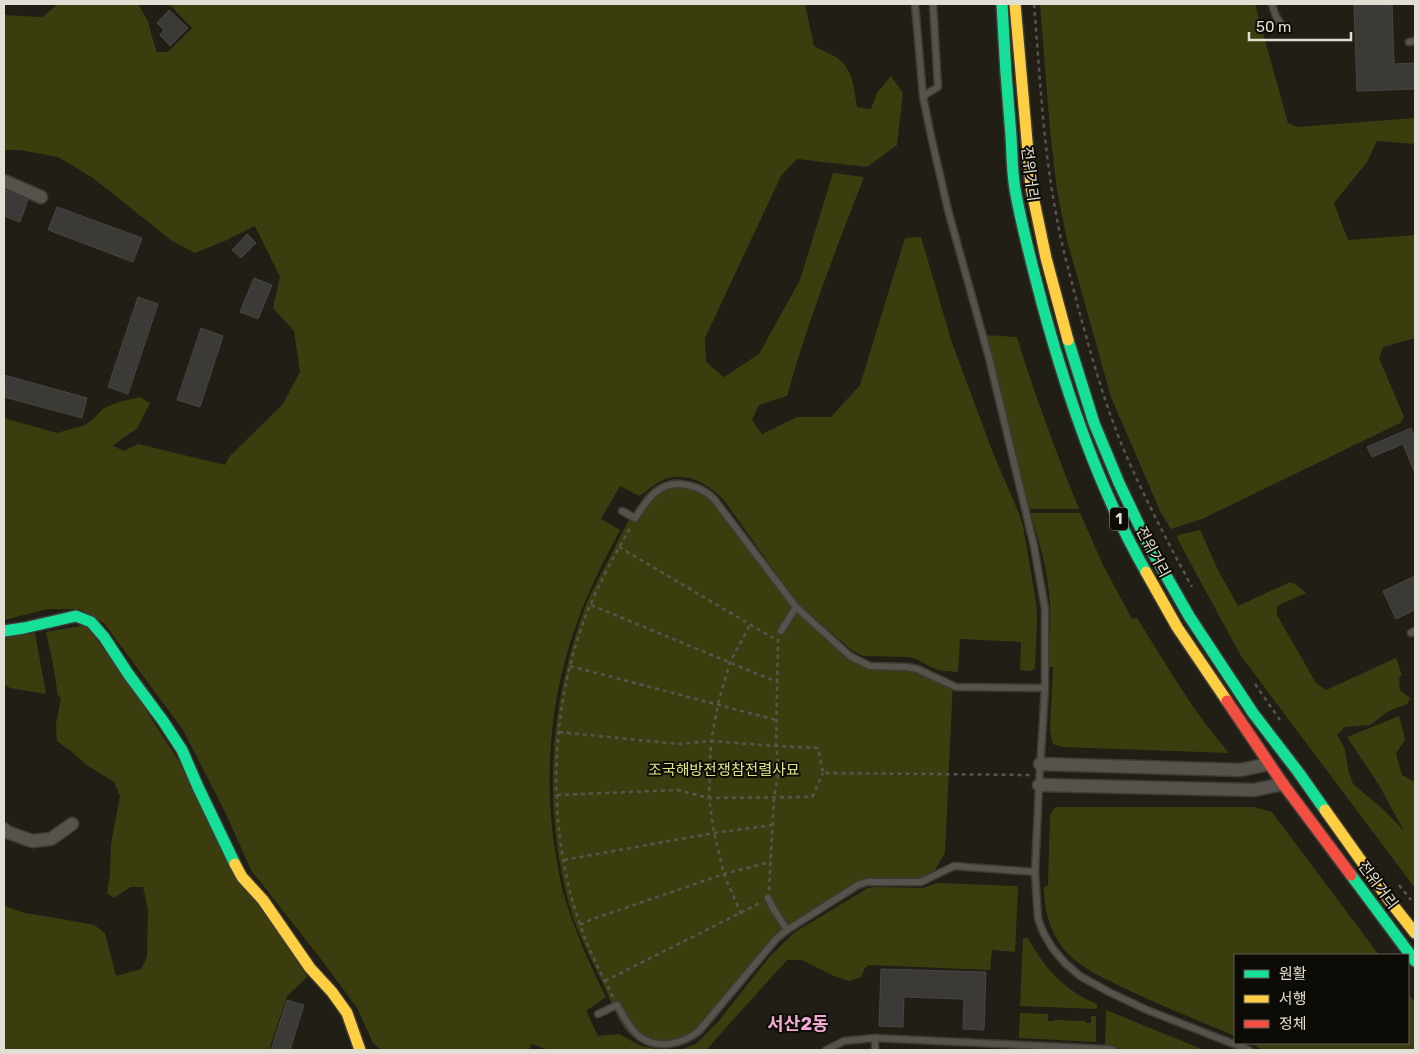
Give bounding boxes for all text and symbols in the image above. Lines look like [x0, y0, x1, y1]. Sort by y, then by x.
scale bar [1249, 10, 1352, 42]
text: 50 m [1256, 18, 1291, 36]
street label: 전위거리 [1018, 146, 1042, 202]
road number: 1 [1110, 508, 1128, 530]
street label: 전위거리 [1132, 523, 1174, 581]
park label: 조국해방전쟁참전렬사묘 [648, 761, 800, 779]
street label: 전위거리 [1354, 858, 1402, 912]
legend [1234, 954, 1409, 1044]
text: 원활 [1279, 965, 1307, 983]
text: 서행 [1279, 990, 1307, 1008]
district label: 서산2동 [767, 1013, 829, 1035]
text: 정체 [1279, 1015, 1307, 1033]

